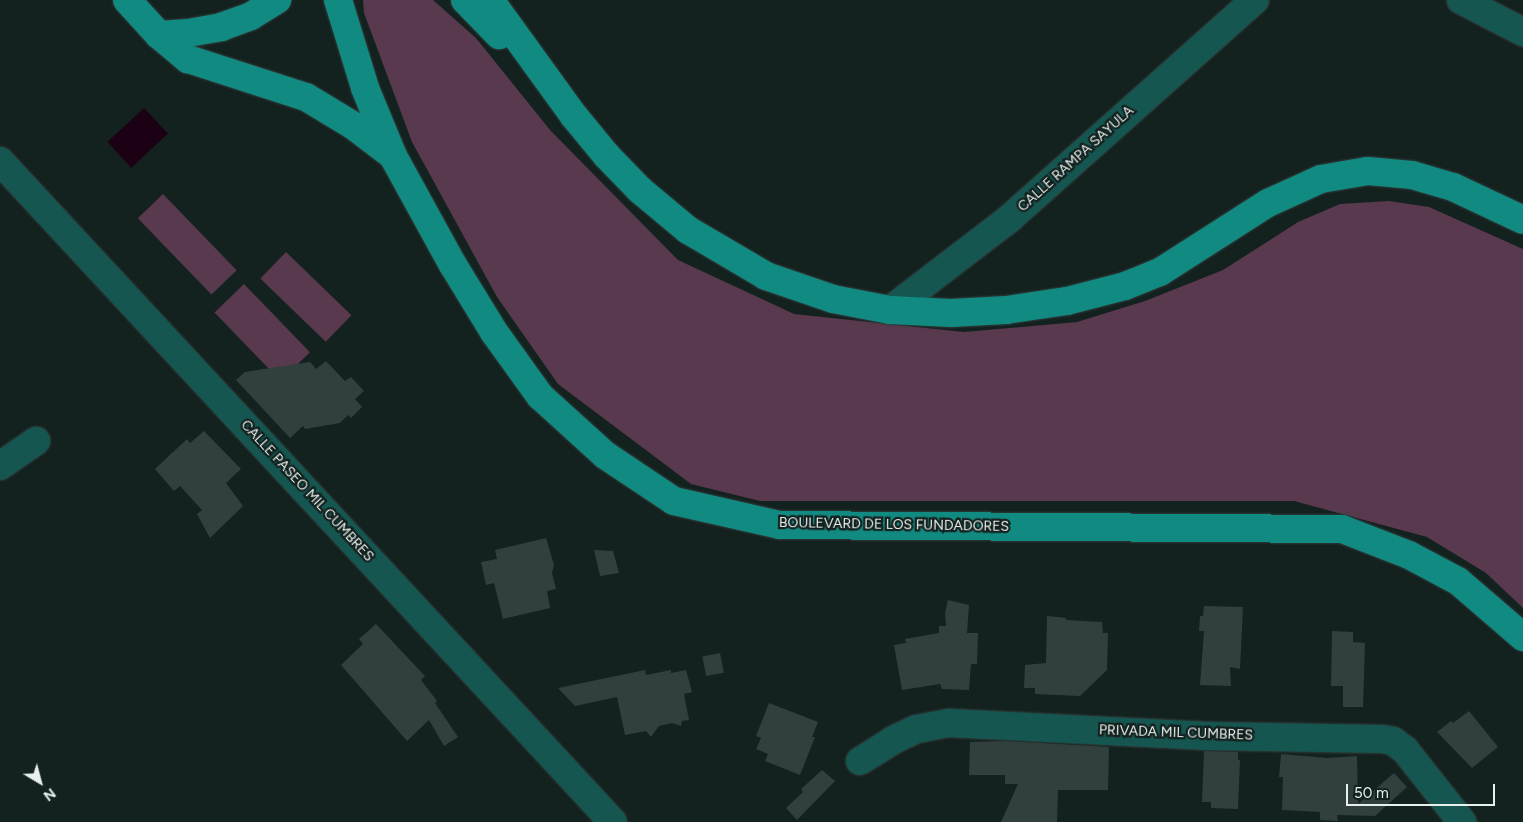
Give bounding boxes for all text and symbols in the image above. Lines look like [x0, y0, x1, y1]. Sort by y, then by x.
street label: CALLE RAMPA SAYULA [1015, 103, 1137, 215]
street label: CALLE PASEO MIL CUMBRES [237, 417, 377, 565]
street label: BOULEVARD DE LOS FUNDADORES [779, 515, 1009, 535]
street label: PRIVADA MIL CUMBRES [1099, 722, 1253, 744]
north arrow [15, 757, 65, 807]
scale bar [1348, 774, 1497, 806]
text: N [40, 784, 59, 804]
text: 50 m [1354, 784, 1389, 802]

